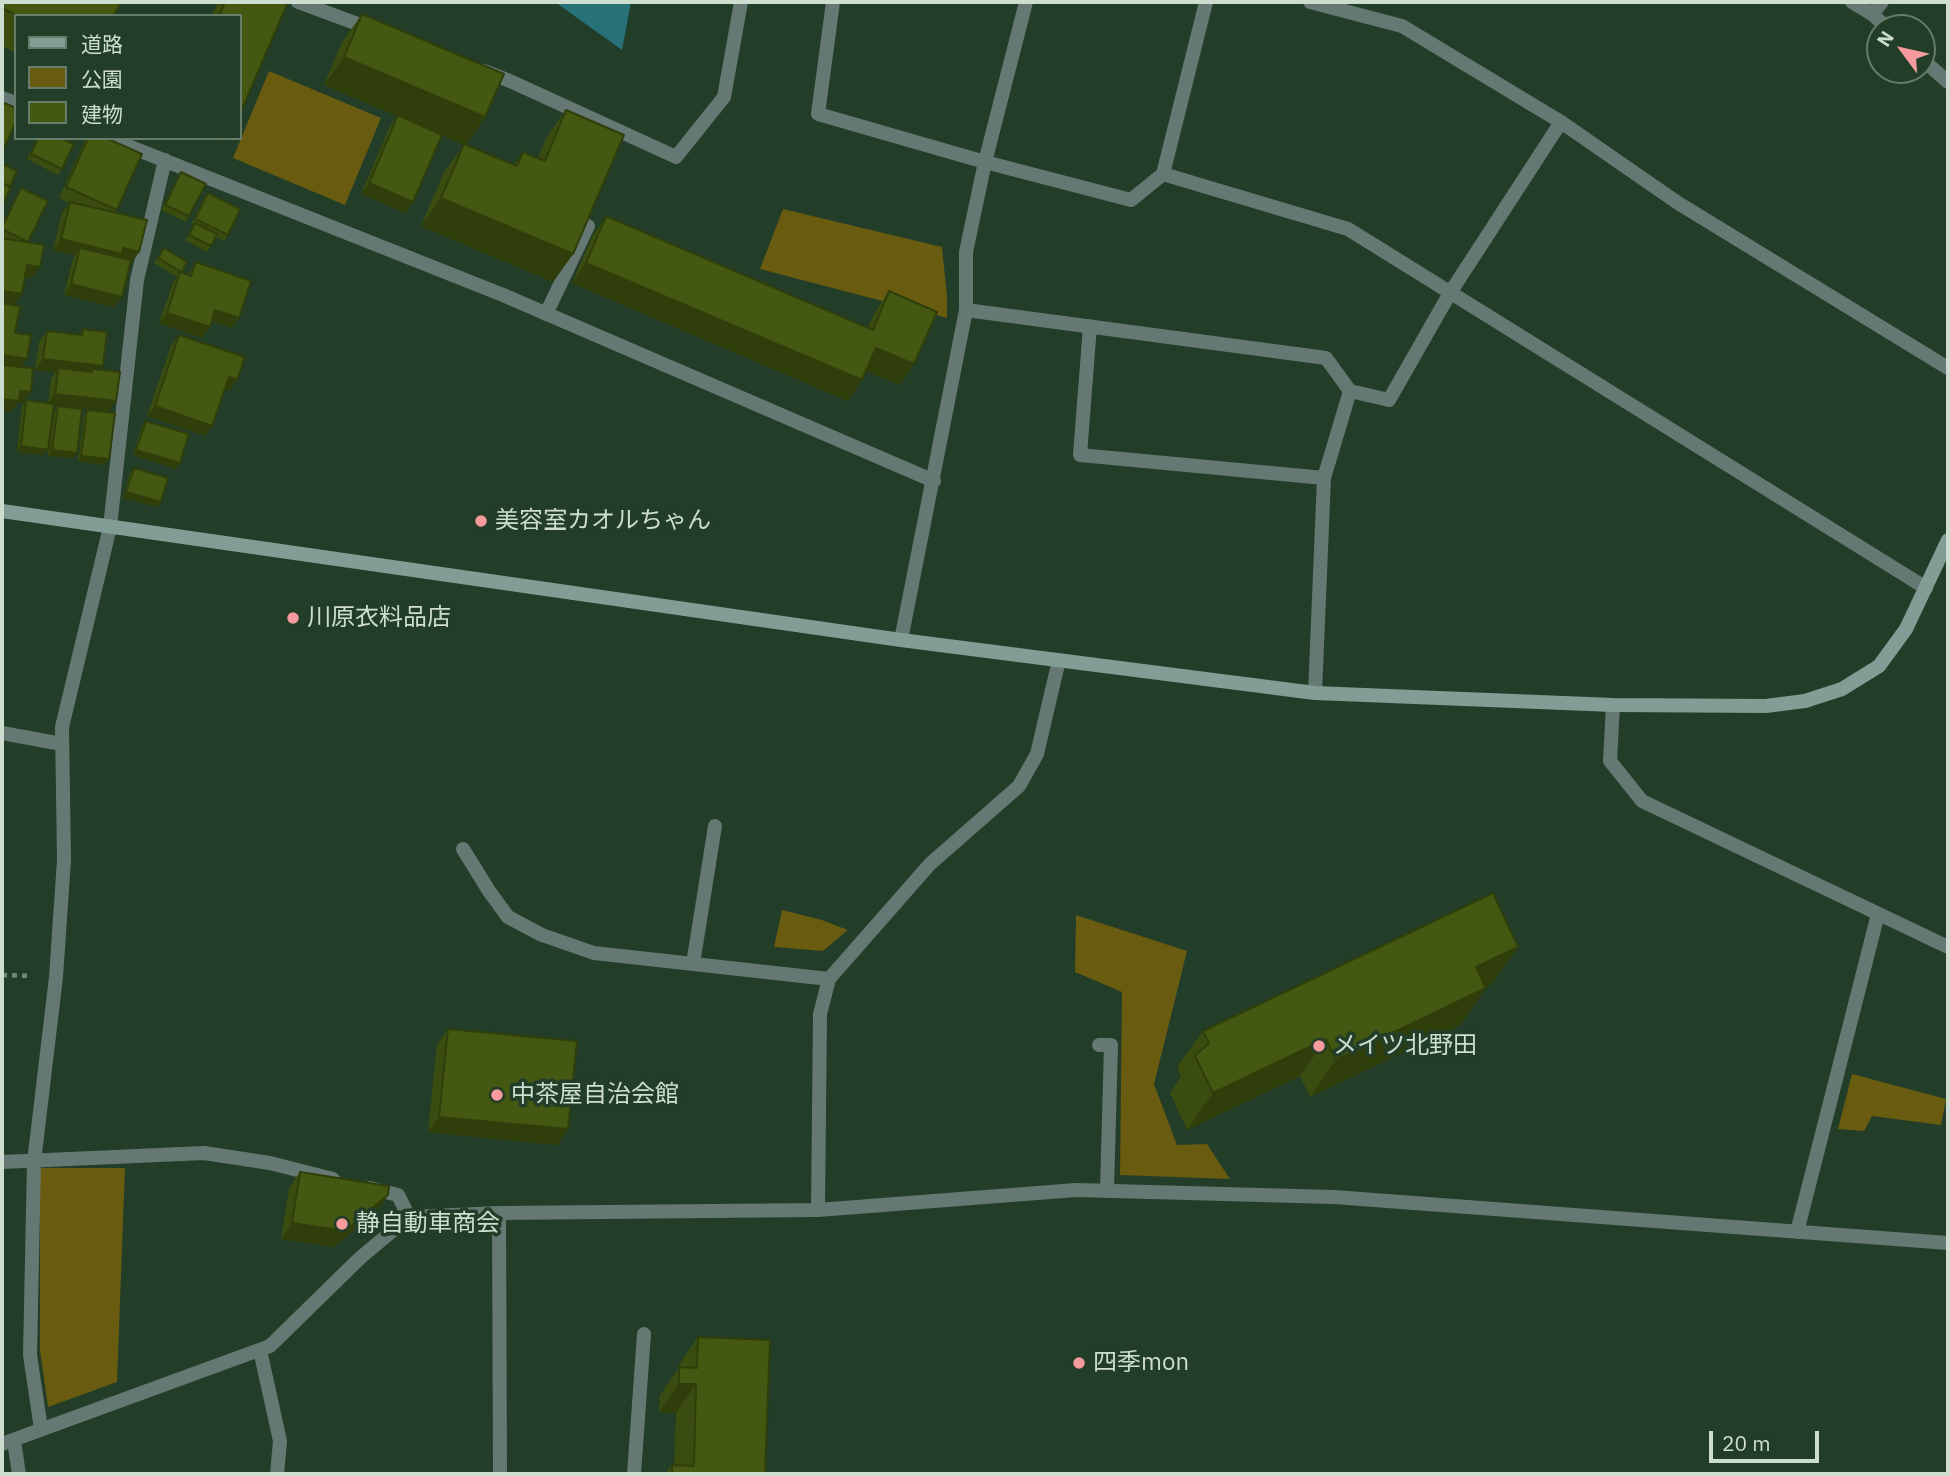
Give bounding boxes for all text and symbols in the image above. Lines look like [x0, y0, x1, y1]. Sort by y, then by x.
legend [14, 14, 242, 140]
north arrow [1866, 14, 1936, 84]
text: N [1871, 26, 1899, 51]
text: 道路 [81, 30, 123, 58]
text: 公園 [81, 65, 123, 93]
text: 建物 [81, 100, 123, 128]
place label: 美容室カオルちゃん [495, 507, 711, 535]
marker: 美容室カオルちゃん [473, 513, 489, 529]
place label: 川原衣料品店 [307, 604, 451, 632]
marker: 川原衣料品店 [285, 610, 301, 626]
place label: メイツ北野田 [1333, 1032, 1477, 1060]
marker: メイツ北野田 [1311, 1038, 1327, 1054]
place label: 中茶屋自治会館 [511, 1081, 679, 1109]
marker: 中茶屋自治会館 [489, 1087, 505, 1103]
place label: 静自動車商会 [356, 1210, 500, 1238]
marker: 静自動車商会 [334, 1216, 350, 1232]
place label: 四季mon [1093, 1349, 1189, 1377]
marker: 四季mon [1071, 1355, 1087, 1371]
scale bar [1712, 1416, 1822, 1460]
text: 20 m [1722, 1429, 1771, 1457]

